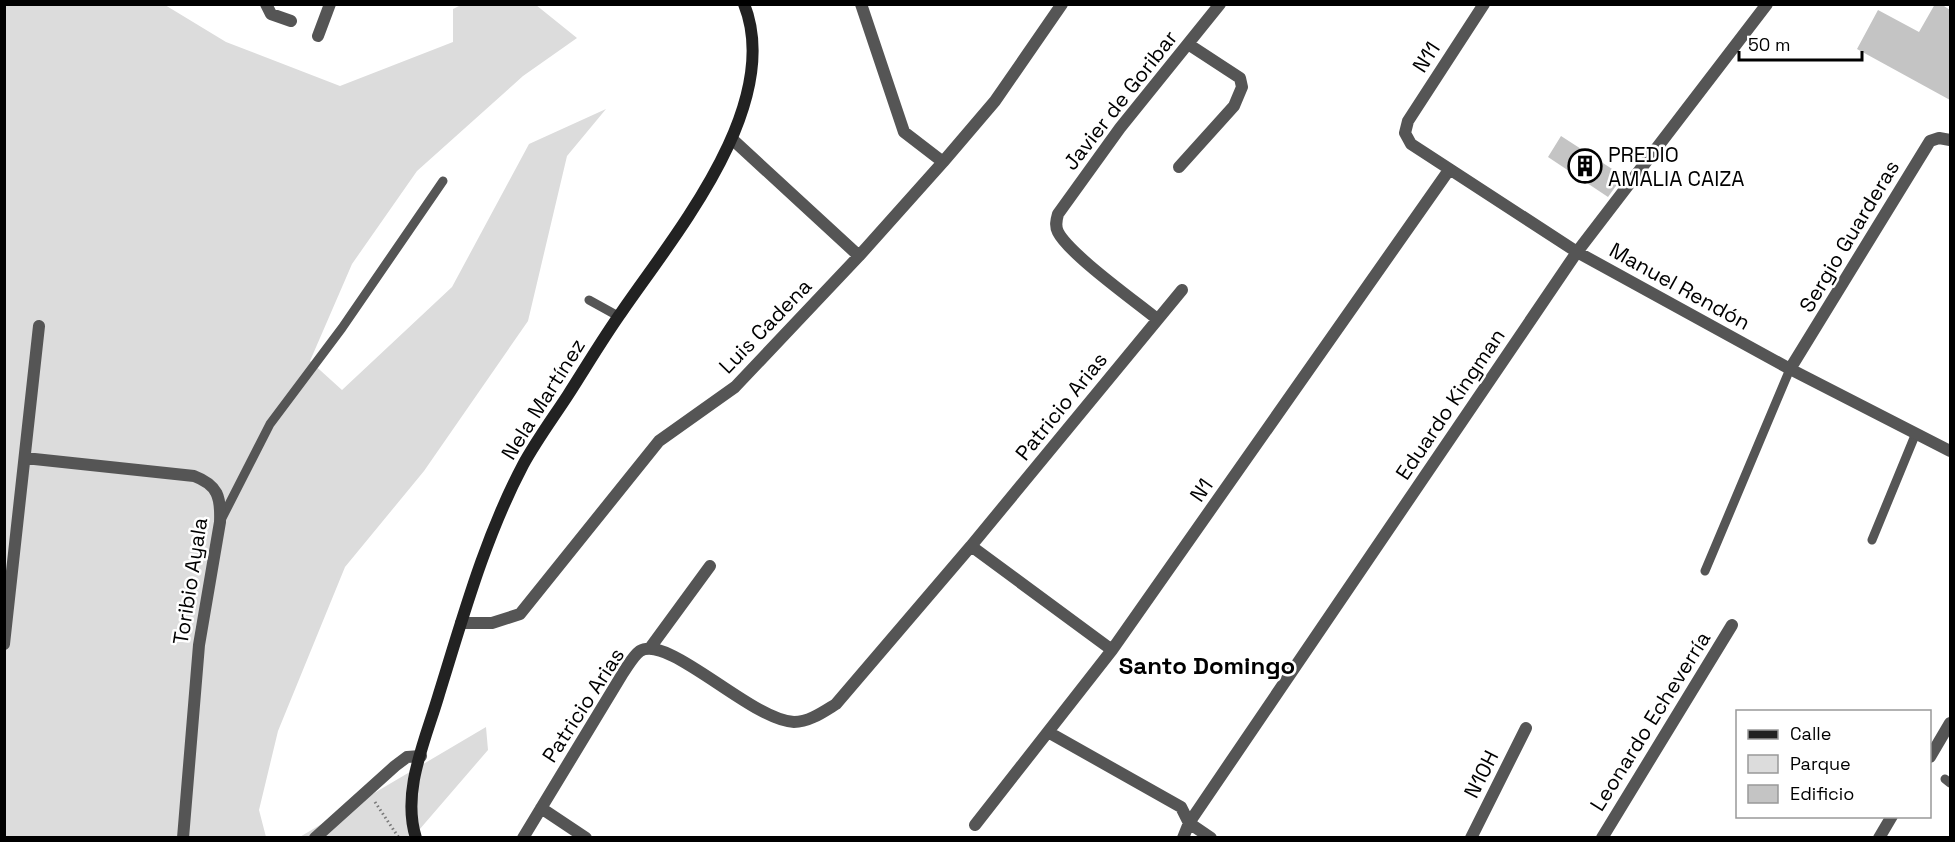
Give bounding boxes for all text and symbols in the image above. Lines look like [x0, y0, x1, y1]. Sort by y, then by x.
street label: Javier de Goribar [1057, 24, 1183, 175]
scale bar [1739, 24, 1862, 62]
text: 50 m [1748, 33, 1790, 56]
street label: N11 [1406, 36, 1446, 78]
place label: PREDIO AMALIA CAIZA [1608, 141, 1745, 192]
building icon: PREDIO AMALIA CAIZA [1567, 148, 1603, 184]
street label: Sergio Guarderas [1793, 155, 1905, 317]
street label: Manuel Rendón [1605, 236, 1755, 336]
street label: Luis Cadena [713, 273, 817, 379]
street label: Eduardo Kingman [1389, 323, 1511, 485]
street label: Nela Martínez [495, 333, 591, 465]
street label: Patricio Arias [1009, 346, 1113, 466]
street label: N1 [1183, 473, 1219, 507]
street label: Toribio Ayala [167, 515, 213, 647]
street label: Leonardo Echeverría [1584, 626, 1716, 816]
street label: Patricio Arias [536, 642, 630, 768]
district label: Santo Domingo [1119, 650, 1295, 681]
legend [1736, 710, 1931, 818]
text: Calle [1790, 722, 1831, 745]
street label: N10H [1458, 746, 1504, 802]
text: Parque [1790, 752, 1851, 775]
text: Edificio [1790, 782, 1854, 805]

